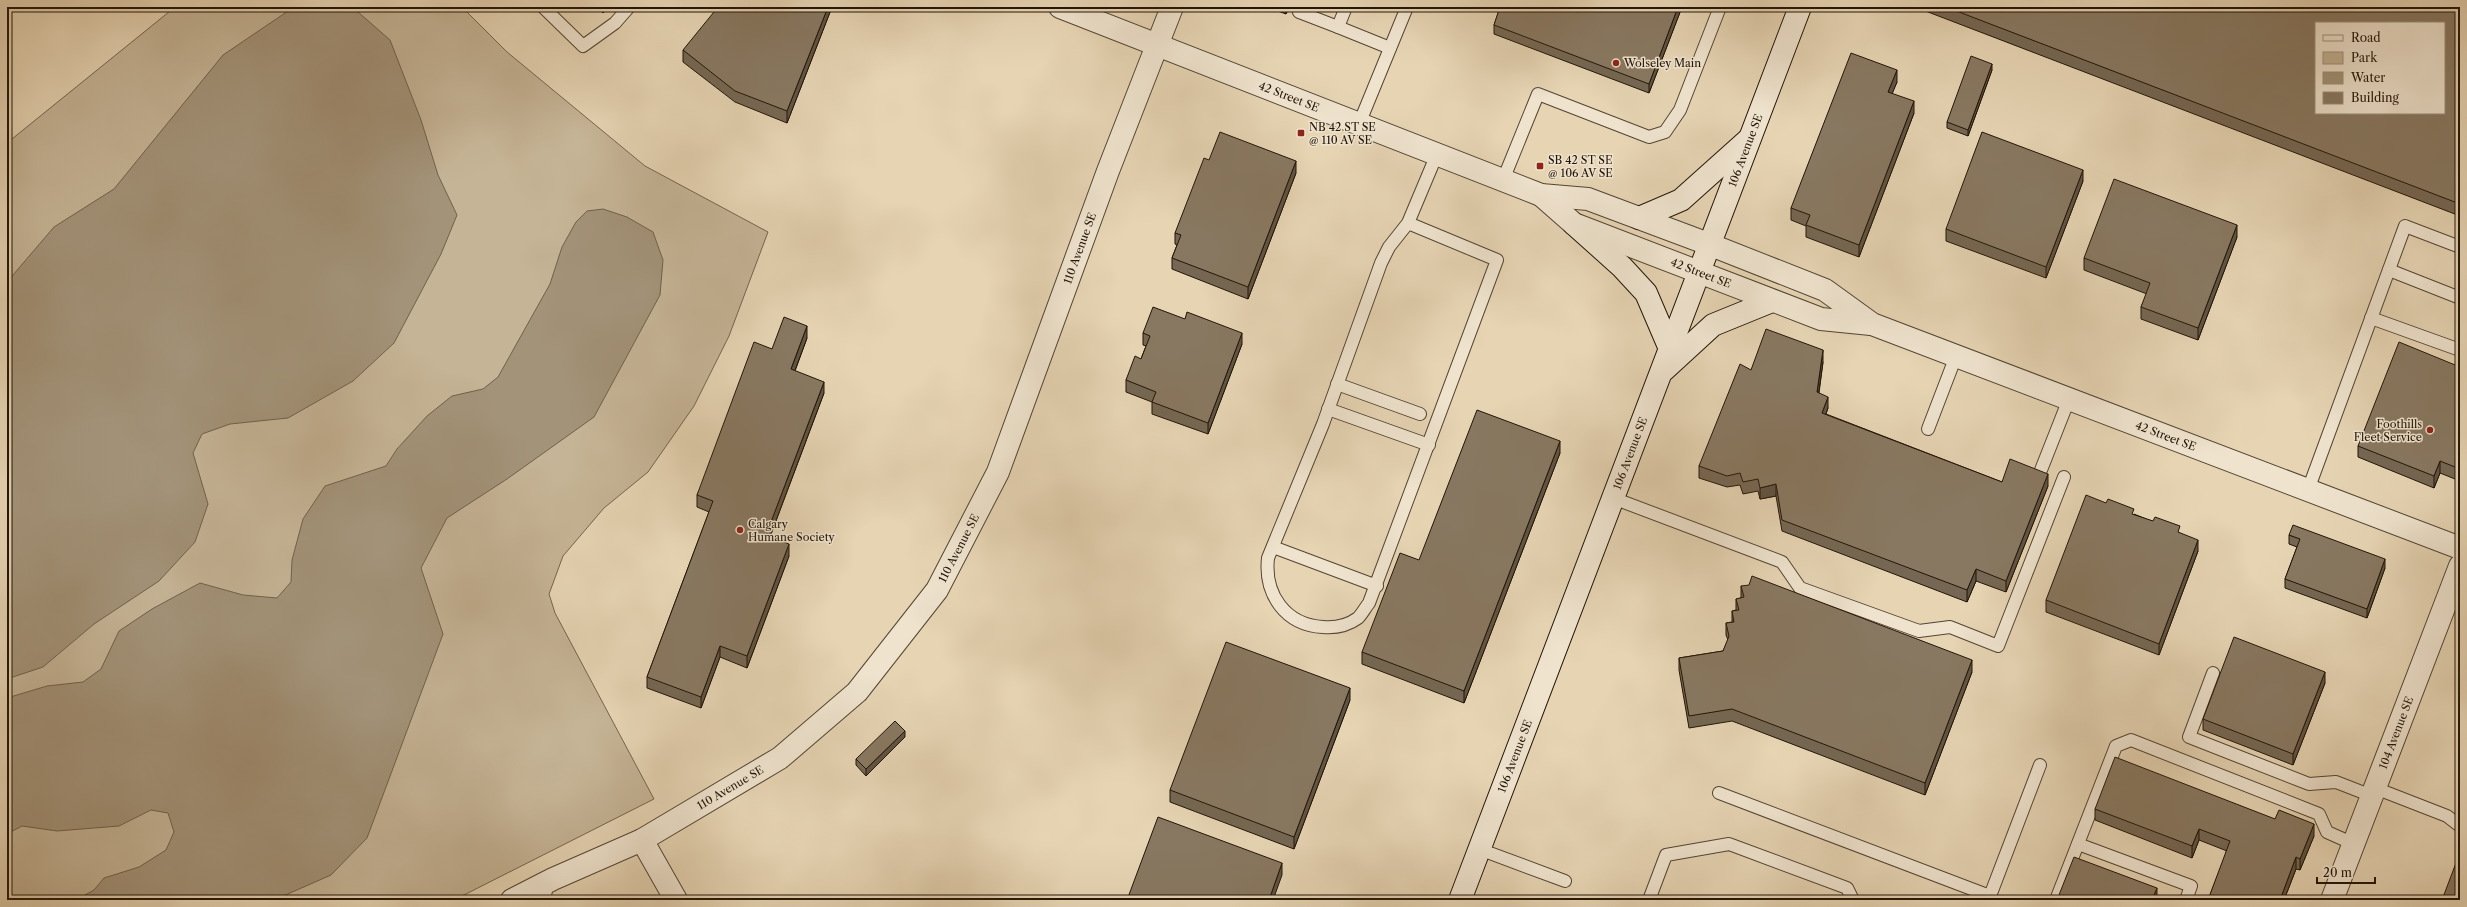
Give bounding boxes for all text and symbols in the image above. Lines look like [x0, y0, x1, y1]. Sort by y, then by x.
legend [2315, 22, 2445, 114]
text: Road [2351, 30, 2381, 45]
text: Park [2351, 50, 2378, 65]
place label: Wolseley Main [1623, 56, 1701, 70]
marker: Wolseley Main [1611, 58, 1621, 68]
text: Water [2350, 70, 2385, 85]
street label: 42 Street SE [1257, 78, 1322, 115]
text: Building [2351, 90, 2399, 105]
street label: 106 Avenue SE [1725, 112, 1766, 189]
place label: NB 42 ST SE @ 110 AV SE [1309, 120, 1376, 147]
marker: NB 42 ST SE @ 110 AV SE [1296, 128, 1306, 138]
place label: SB 42 ST SE @ 106 AV SE [1548, 153, 1613, 180]
marker: SB 42 ST SE @ 106 AV SE [1535, 161, 1545, 171]
street label: 110 Avenue SE [1060, 210, 1099, 286]
street label: 42 Street SE [1669, 255, 1734, 291]
street label: 106 Avenue SE [1610, 415, 1650, 492]
place label: Foothills Fleet Service [2354, 417, 2422, 444]
street label: 42 Street SE [2134, 418, 2199, 454]
marker: Foothills Fleet Service [2425, 425, 2435, 435]
street label: 110 Avenue SE [935, 511, 982, 585]
place label: Calgary Humane Society [748, 517, 836, 544]
marker: Calgary Humane Society [735, 525, 745, 535]
street label: 104 Avenue SE [2376, 694, 2416, 771]
street label: 106 Avenue SE [1495, 717, 1535, 794]
street label: 110 Avenue SE [695, 762, 767, 813]
scale bar [2317, 859, 2375, 885]
text: 20 m [2323, 865, 2352, 880]

